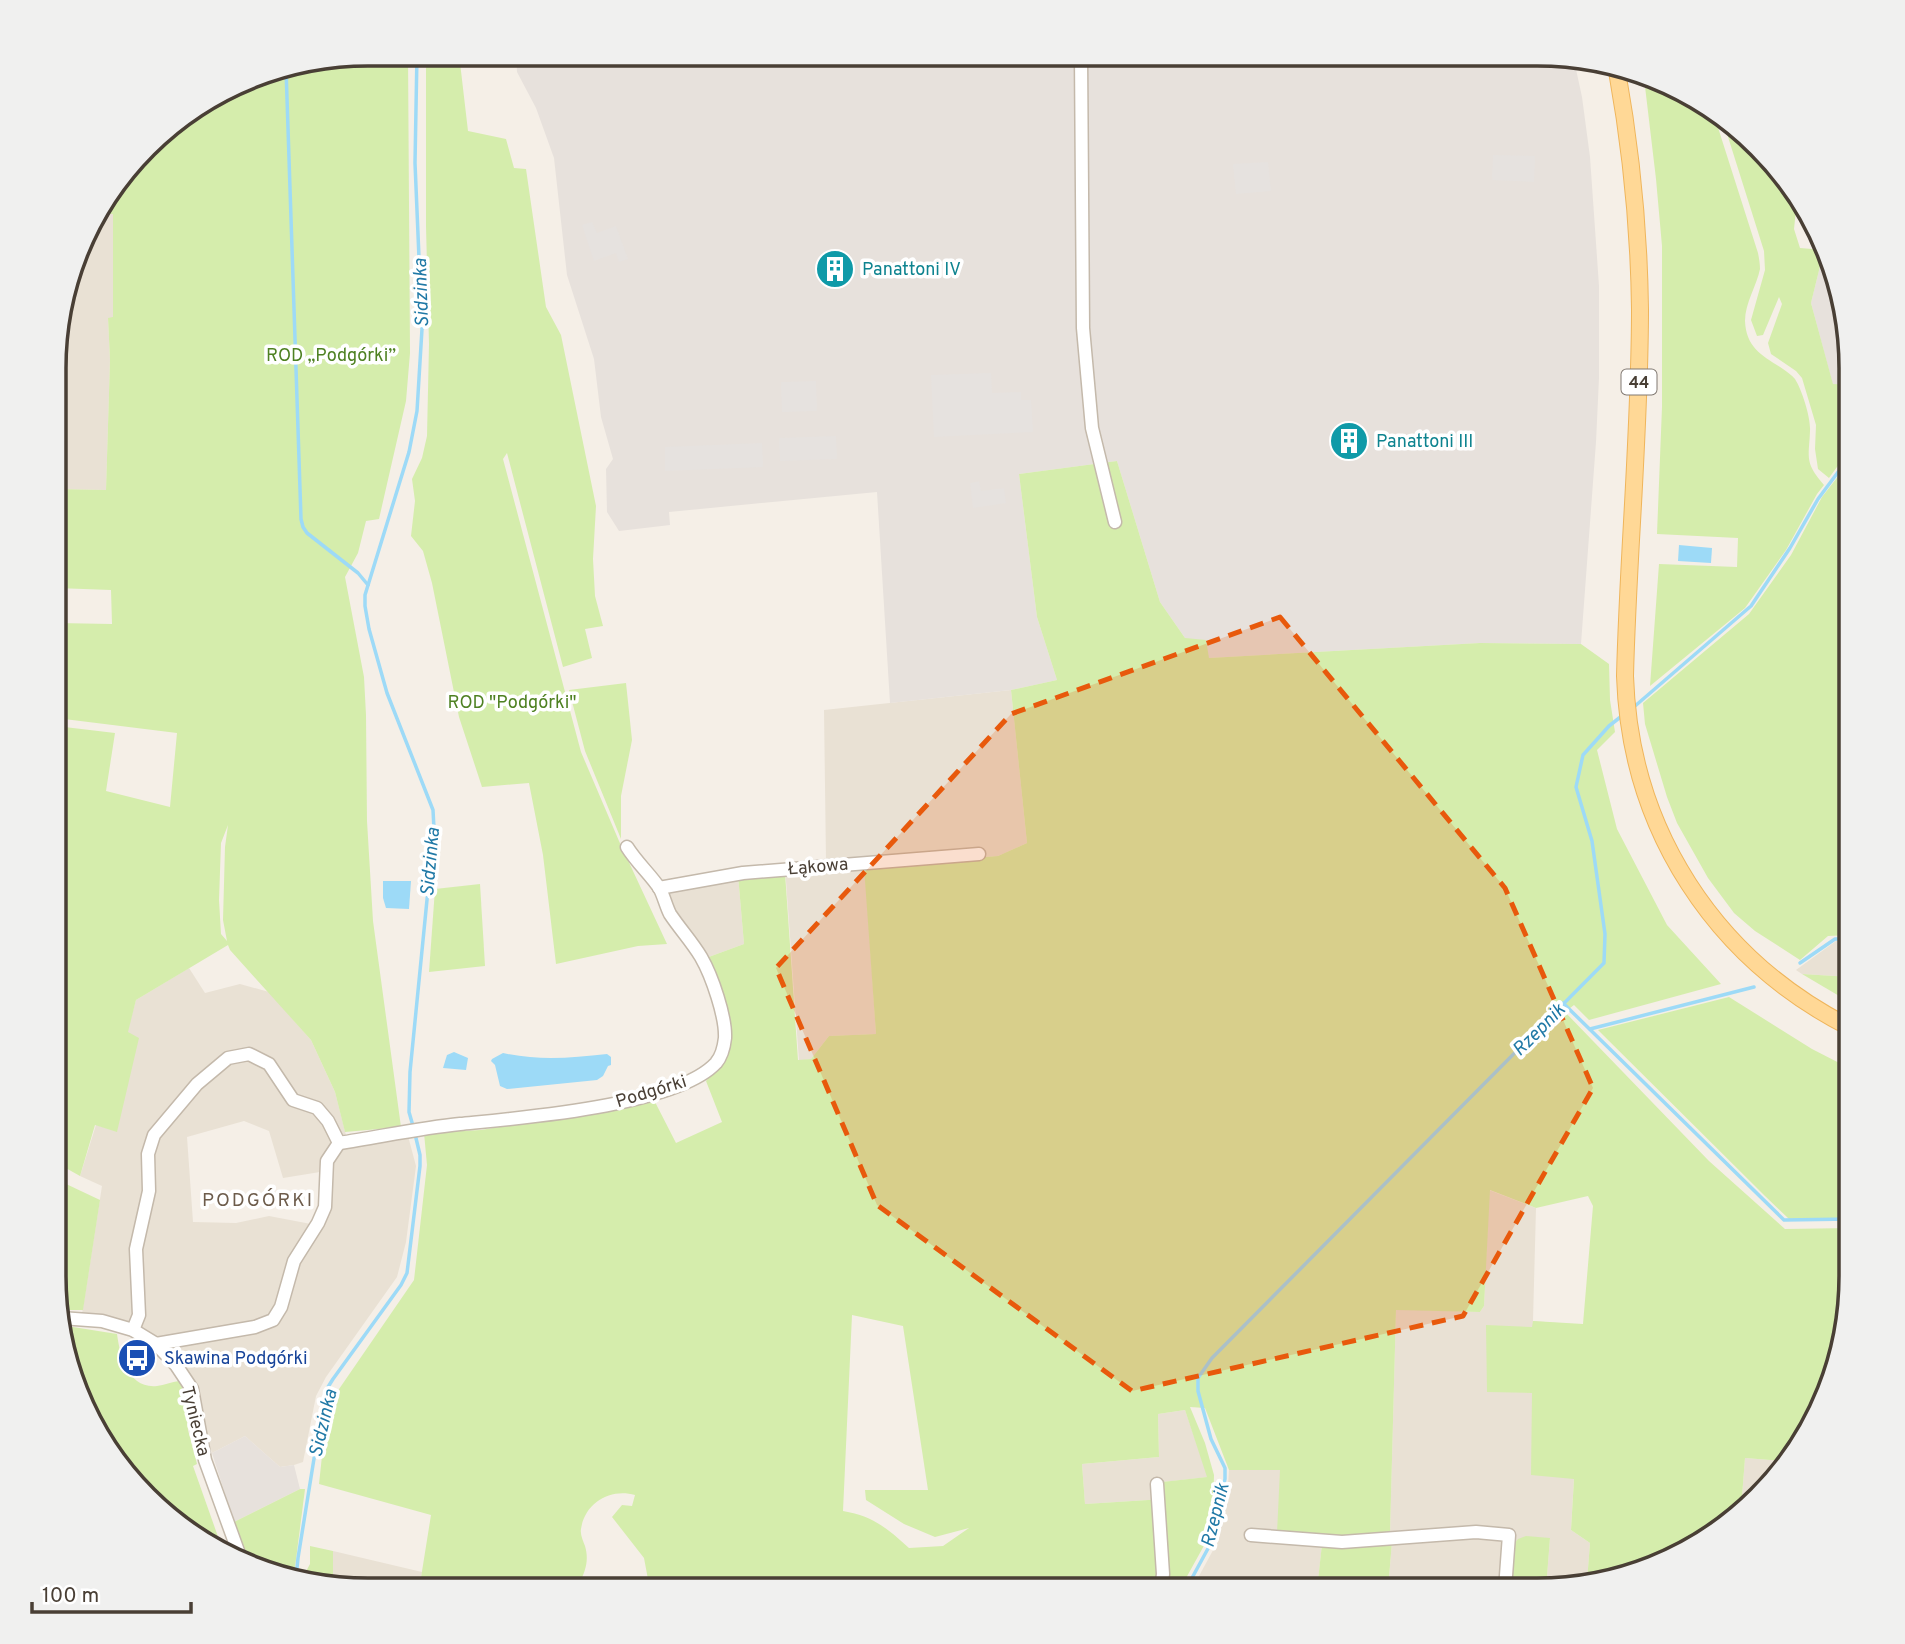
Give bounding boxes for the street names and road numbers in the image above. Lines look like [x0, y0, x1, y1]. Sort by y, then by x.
road number: 44 [1622, 370, 1656, 394]
street label: Łąkowa [787, 853, 849, 882]
street label: Podgórki [613, 1071, 690, 1114]
street label: Tyniecka [175, 1384, 214, 1459]

